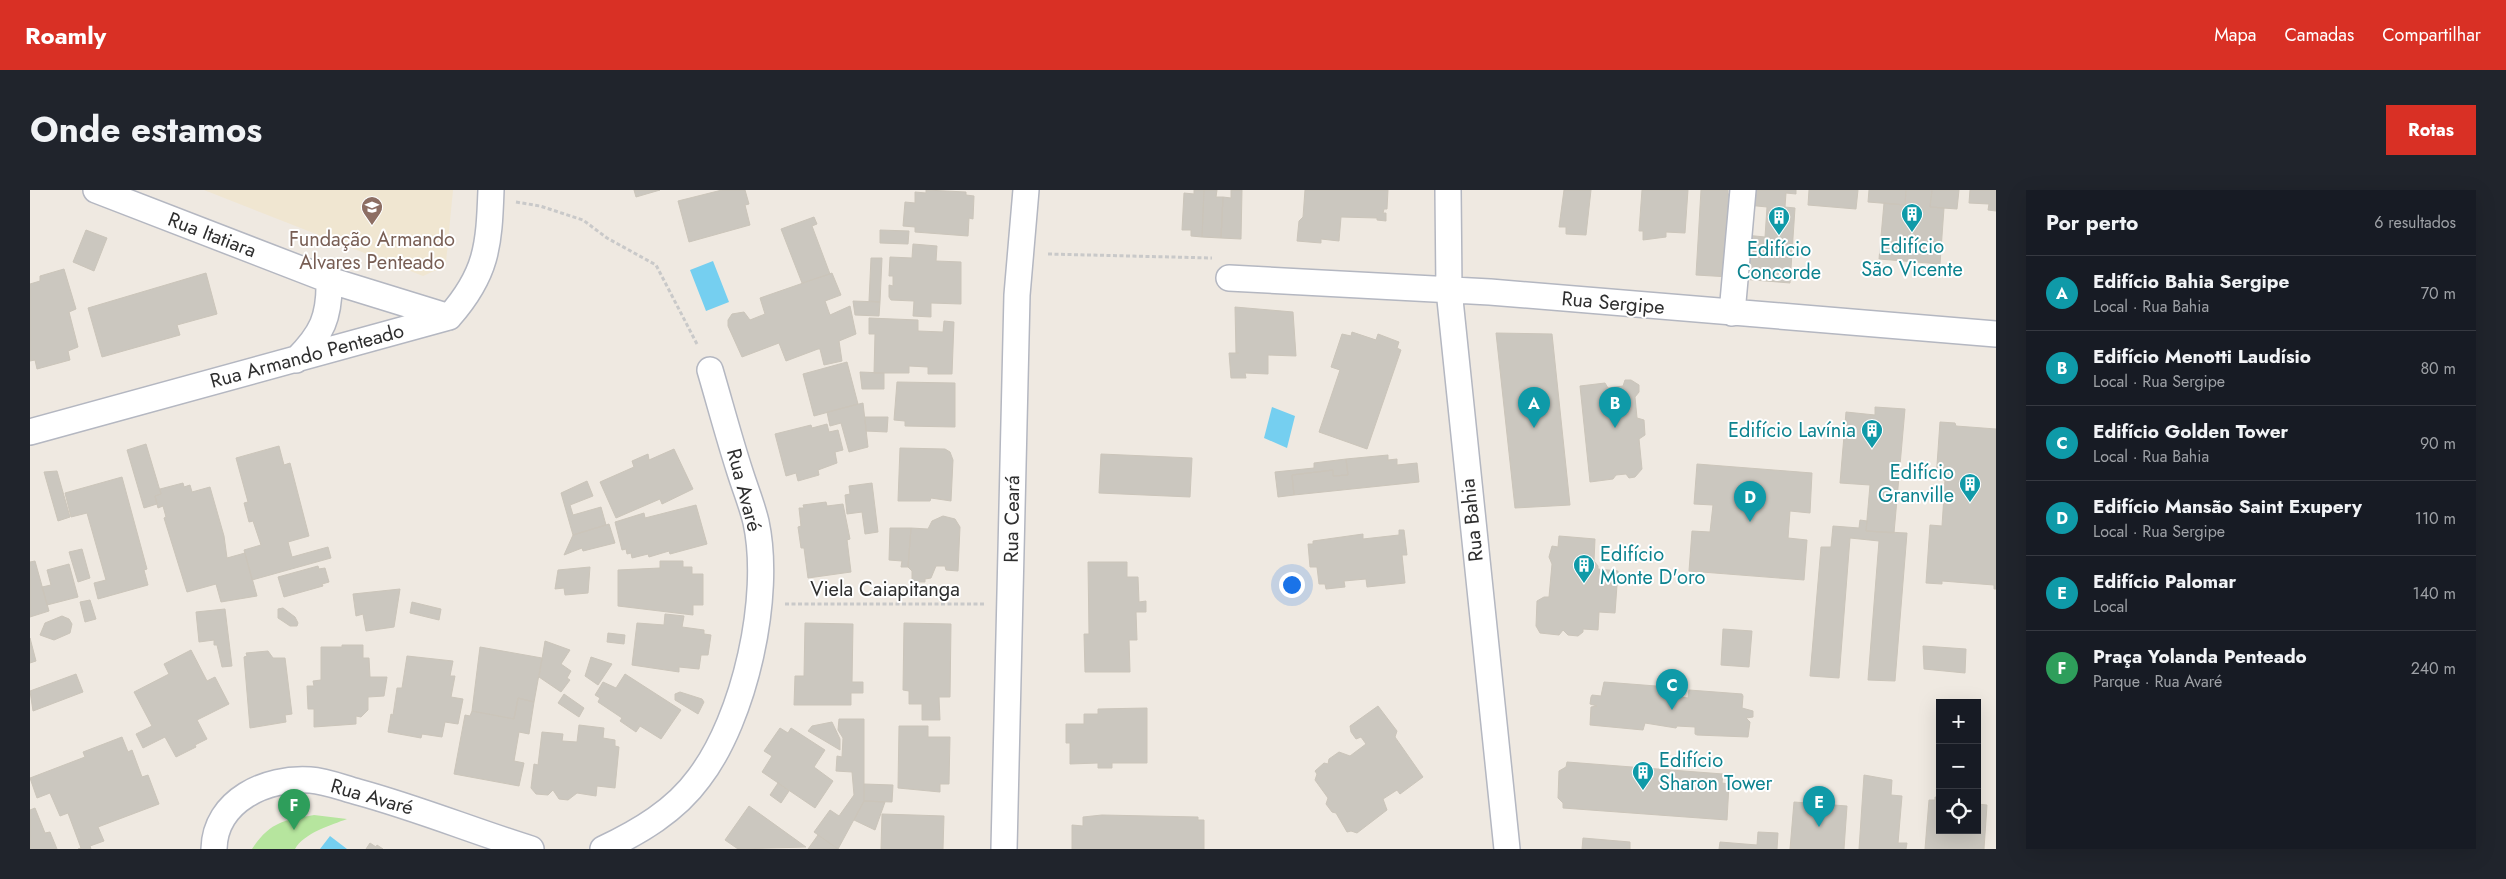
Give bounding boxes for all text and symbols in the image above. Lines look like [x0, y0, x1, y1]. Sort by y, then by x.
text: Roamly [25, 18, 106, 53]
text: Mapa [2214, 22, 2256, 48]
text: Camadas [2284, 22, 2354, 48]
text: Compartilhar [2382, 22, 2481, 48]
text: Onde estamos [30, 105, 262, 155]
button: Rotas [2386, 105, 2476, 155]
school or university icon: Fundação Armando Alvares Penteado [360, 195, 384, 226]
building icon: Edifício São Vicente [1900, 202, 1924, 233]
street label: Rua Itatiara [164, 205, 260, 265]
building icon: Edifício Concorde [1767, 205, 1791, 236]
text: Por perto [2046, 208, 2138, 238]
text: 6 resultados [2374, 211, 2456, 234]
place label: Fundação Armando Alvares Penteado [289, 225, 455, 277]
place label: Edifício São Vicente [1861, 232, 1963, 284]
place label: Edifício Concorde [1737, 235, 1821, 287]
text: Edifício Bahia Sergipe [2093, 268, 2289, 295]
text: A [2056, 282, 2068, 305]
text: 70 m [2421, 282, 2456, 305]
street label: Rua Sergipe [1560, 284, 1666, 322]
text: Local · Rua Bahia [2093, 295, 2209, 318]
street label: Rua Armando Penteado [207, 316, 407, 396]
text: Edifício Menotti Laudísio [2093, 343, 2311, 370]
text: B [2057, 357, 2067, 380]
text: 80 m [2420, 357, 2456, 380]
text: Local · Rua Sergipe [2093, 370, 2225, 393]
pin: A [1518, 387, 1550, 428]
pin: B [1599, 387, 1631, 428]
place label: Edifício Lavínia [1728, 416, 1856, 445]
building icon: Edifício Lavínia [1860, 418, 1884, 449]
text: Edifício Golden Tower [2093, 418, 2288, 445]
text: C [2056, 432, 2068, 455]
text: 90 m [2420, 432, 2456, 455]
street label: Rua Avaré [719, 445, 769, 535]
text: Local · Rua Bahia [2093, 445, 2209, 468]
place label: Edifício Granville [1878, 458, 1954, 510]
building icon: Edifício Granville [1958, 472, 1982, 503]
street label: Rua Ceará [997, 475, 1027, 563]
street label: Rua Bahia [1453, 477, 1491, 563]
pin: D [1734, 481, 1766, 522]
text: Edifício Mansão Saint Exupery [2093, 493, 2362, 520]
text: D [2056, 507, 2068, 530]
text: 110 m [2415, 507, 2456, 530]
text: Local · Rua Sergipe [2093, 520, 2225, 543]
place label: Edifício Monte D'oro [1600, 540, 1705, 592]
building icon: Edifício Monte D'oro [1572, 553, 1596, 584]
text: Edifício Palomar [2093, 568, 2236, 595]
your location [1279, 572, 1305, 598]
street label: Viela Caiapitanga [810, 575, 960, 604]
text: E [2057, 582, 2067, 605]
text: 140 m [2413, 582, 2456, 605]
text: Local [2093, 595, 2128, 618]
text: Praça Yolanda Penteado [2093, 643, 2307, 670]
text: F [2058, 657, 2066, 680]
text: 240 m [2411, 657, 2456, 680]
pin: C [1656, 669, 1688, 710]
text: Parque · Rua Avaré [2093, 670, 2222, 693]
map controls [1936, 699, 1981, 834]
button: + [1936, 699, 1981, 744]
button: − [1936, 744, 1981, 789]
place label: Edifício Sharon Tower [1659, 746, 1773, 798]
building icon: Edifício Sharon Tower [1631, 760, 1655, 791]
street label: Rua Avaré [327, 771, 417, 823]
pin: E [1803, 786, 1835, 827]
pin: F [278, 789, 310, 830]
button: locate [1936, 789, 1981, 834]

